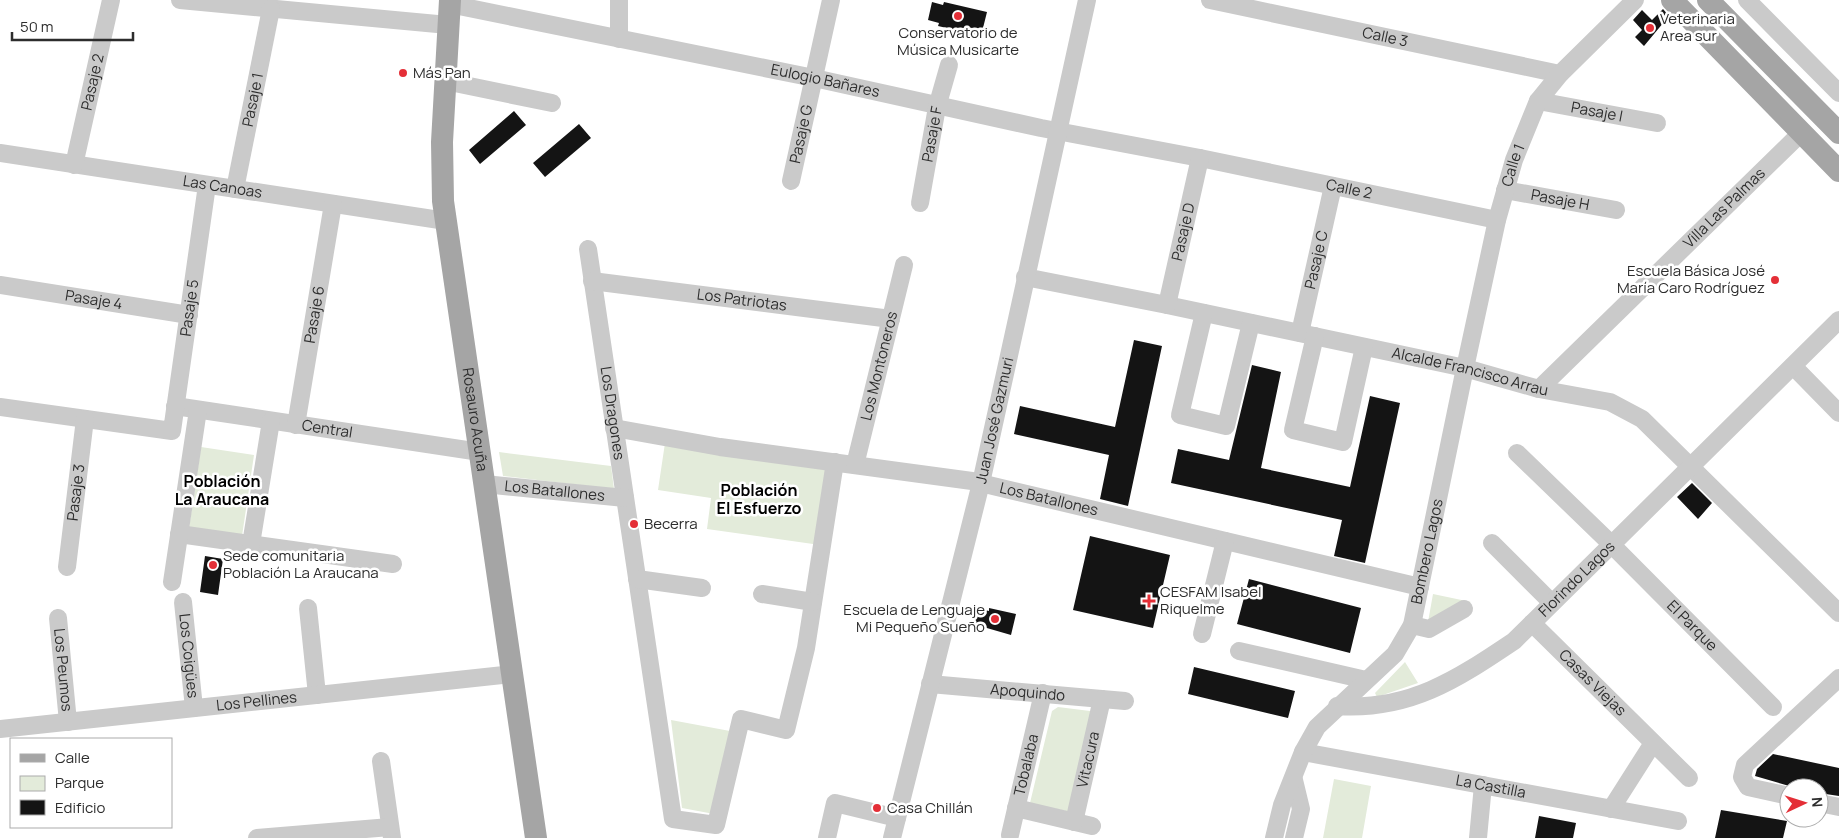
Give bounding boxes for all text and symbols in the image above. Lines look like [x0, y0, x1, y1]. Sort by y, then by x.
place label: Veterinaria Area sur [1660, 8, 1735, 46]
scale bar [12, 10, 134, 42]
marker: Conservatorio de Música Musicarte [952, 10, 964, 22]
text: 50 m [20, 16, 54, 37]
street label: Calle 3 [1360, 21, 1410, 52]
place label: Conservatorio de Música Musicarte [897, 22, 1019, 60]
marker: Veterinaria Area sur [1644, 22, 1656, 34]
street label: Pasaje 2 [76, 52, 109, 112]
street label: Eulogio Bañares [769, 59, 882, 102]
place label: Más Pan [413, 62, 471, 83]
marker: Más Pan [397, 67, 409, 79]
street label: Pasaje 1 [237, 71, 268, 129]
street label: Pasaje I [1569, 96, 1625, 126]
street label: Pasaje G [784, 102, 818, 165]
street label: Pasaje F [916, 104, 947, 164]
street label: Calle 1 [1496, 140, 1530, 189]
street label: Villa Las Palmas [1678, 163, 1770, 253]
street label: Las Canoas [181, 170, 264, 203]
street label: Calle 2 [1324, 174, 1374, 204]
street label: Pasaje H [1529, 184, 1591, 215]
street label: Pasaje D [1166, 201, 1200, 263]
street label: Pasaje C [1299, 228, 1333, 291]
place label: Escuela Básica José María Caro Rodríguez [1617, 260, 1765, 298]
marker: Escuela Básica José María Caro Rodríguez [1769, 274, 1781, 286]
street label: Pasaje 5 [175, 278, 203, 338]
street label: Los Patriotas [696, 283, 788, 316]
street label: Pasaje 6 [299, 284, 329, 345]
street label: Pasaje 4 [64, 285, 124, 314]
street label: Los Montoneros [855, 309, 902, 423]
street label: Alcalde Francisco Arrau [1390, 342, 1550, 400]
street label: Juan José Gazmuri [970, 355, 1018, 486]
street label: Los Dragones [596, 365, 630, 461]
street label: Rosauro Acuña [457, 366, 493, 473]
street label: Central [300, 414, 354, 443]
street label: Pasaje 3 [62, 463, 89, 522]
district label: Población La Araucana [175, 470, 269, 510]
street label: Los Batallones [504, 475, 606, 506]
street label: Los Batallones [998, 477, 1101, 521]
district label: Población El Esfuerzo [717, 479, 802, 519]
street label: Bombero Lagos [1406, 497, 1448, 606]
place label: Becerra [644, 513, 698, 534]
marker: Becerra [628, 518, 640, 530]
street label: Florindo Lagos [1533, 536, 1620, 621]
place label: Sede comunitaria Población La Araucana [223, 545, 379, 583]
marker: Sede comunitaria Población La Araucana [207, 559, 219, 571]
place label: CESFAM Isabel Riquelme [1160, 581, 1262, 619]
marker: CESFAM Isabel Riquelme [1142, 594, 1156, 608]
street label: El Parque [1662, 595, 1723, 656]
place label: Escuela de Lenguaje Mi Pequeño Sueño [843, 599, 985, 637]
street label: Los Coigües [174, 612, 204, 699]
marker: Escuela de Lenguaje Mi Pequeño Sueño [989, 613, 1001, 625]
street label: Los Peumos [49, 627, 78, 712]
street label: Casas Viejas [1554, 644, 1631, 721]
street label: Apoquindo [989, 678, 1066, 706]
street label: Los Pellines [215, 686, 298, 716]
street label: Vitacura [1071, 729, 1104, 790]
street label: Tobalaba [1008, 732, 1043, 798]
legend [10, 738, 172, 828]
text: Calle [55, 747, 90, 768]
street label: La Castilla [1454, 769, 1528, 803]
text: Parque [55, 772, 104, 793]
north arrow [1779, 778, 1829, 828]
text: N [1808, 796, 1827, 808]
text: Edificio [55, 797, 106, 818]
place label: Casa Chillán [887, 797, 973, 818]
marker: Casa Chillán [871, 802, 883, 814]

